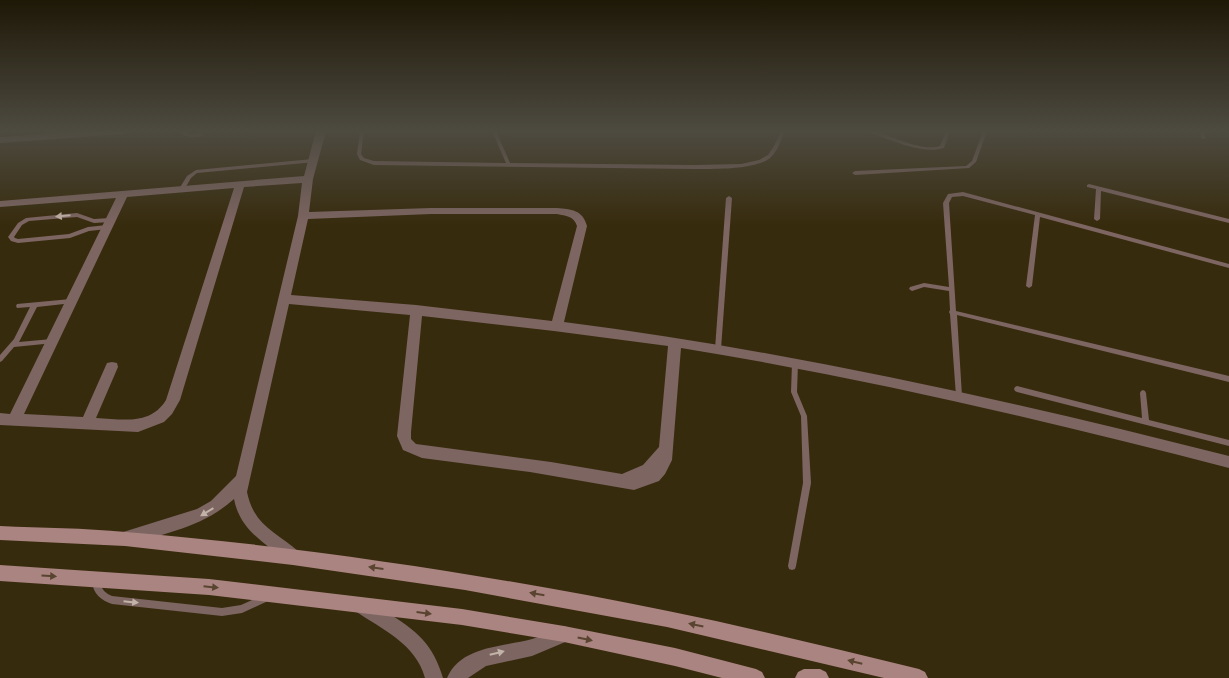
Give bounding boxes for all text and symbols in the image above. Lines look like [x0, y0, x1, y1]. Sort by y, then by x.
one-way arrow [55, 213, 71, 221]
one-way arrow [200, 507, 213, 516]
one-way arrow [368, 564, 384, 572]
one-way arrow [41, 572, 57, 580]
one-way arrow [203, 583, 219, 591]
one-way arrow [529, 589, 545, 597]
one-way arrow [124, 598, 140, 606]
one-way arrow [417, 609, 433, 617]
one-way arrow [689, 621, 704, 629]
one-way arrow [577, 635, 593, 643]
one-way arrow [490, 649, 505, 657]
one-way arrow [847, 658, 862, 666]

